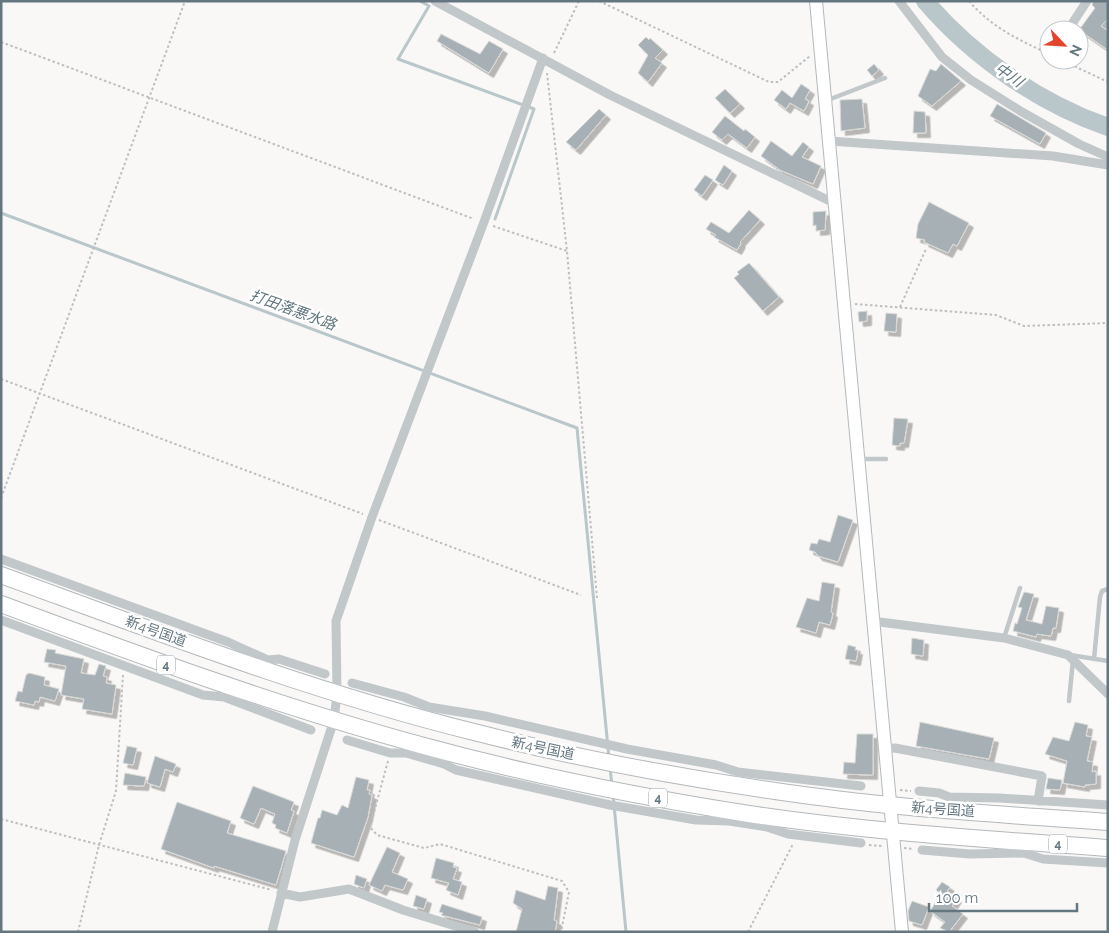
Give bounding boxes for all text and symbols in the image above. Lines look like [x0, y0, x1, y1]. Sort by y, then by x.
north arrow [1039, 20, 1089, 70]
text: N [1066, 42, 1085, 59]
water label: 中川 [992, 59, 1028, 92]
water label: 打田落悪水路 [248, 286, 340, 335]
street label: 新4号国道 [123, 613, 189, 649]
road number: 4 [157, 656, 175, 674]
street label: 新4号国道 [510, 734, 576, 762]
road number: 4 [649, 788, 667, 808]
street label: 新4号国道 [911, 799, 975, 819]
road number: 4 [1049, 834, 1067, 854]
scale bar [929, 880, 1076, 912]
text: 100 m [936, 889, 978, 907]

